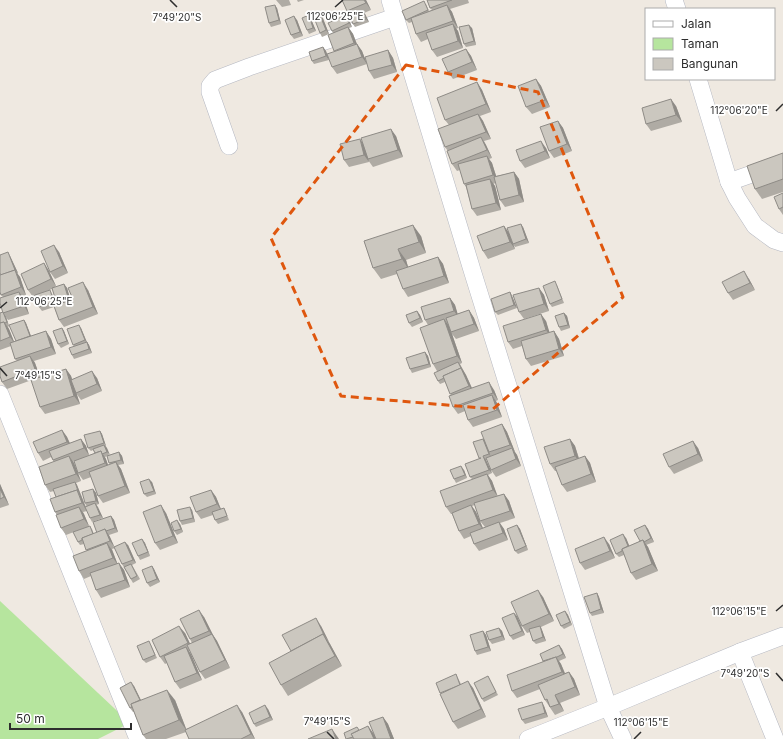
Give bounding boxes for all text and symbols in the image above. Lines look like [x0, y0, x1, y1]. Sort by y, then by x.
legend [645, 8, 775, 80]
text: 112°06'25"E [306, 10, 364, 22]
text: 7°49'20"S [153, 11, 201, 23]
text: Jalan [681, 16, 711, 31]
text: Taman [681, 36, 719, 51]
text: Bangunan [681, 56, 738, 71]
text: 112°06'20"E [710, 104, 768, 116]
text: 112°06'25"E [15, 295, 73, 307]
text: 7°49'15"S [15, 369, 61, 381]
text: 112°06'15"E [711, 605, 767, 617]
text: 7°49'20"S [721, 667, 769, 679]
scale bar [10, 705, 131, 731]
text: 50 m [16, 711, 45, 726]
text: 7°49'15"S [304, 715, 350, 727]
text: 112°06'15"E [613, 716, 669, 728]

